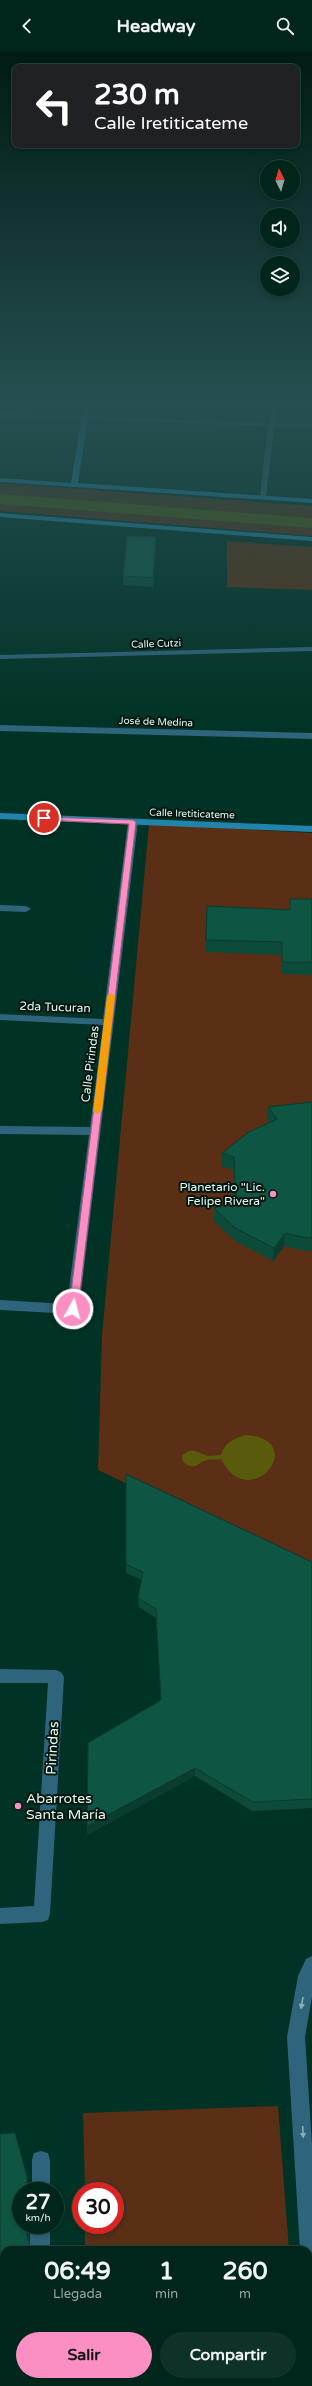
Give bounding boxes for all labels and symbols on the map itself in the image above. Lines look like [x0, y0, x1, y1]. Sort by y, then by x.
north arrow [260, 160, 300, 200]
street label: Calle Cutzi [131, 637, 181, 651]
street label: José de Medina [119, 715, 193, 729]
pin [27, 801, 61, 835]
street label: Calle Iretiticateme [149, 807, 235, 822]
street label: 2da Tucuran [19, 999, 91, 1015]
street label: Calle Pirindas [78, 1025, 102, 1103]
place label: Planetario "Lic. Felipe Rivera" [179, 1180, 265, 1208]
marker: Planetario "Lic. Felipe Rivera" [268, 1189, 278, 1199]
position arrow [52, 1288, 94, 1330]
street label: Pirindas [43, 1721, 62, 1775]
place label: Abarrotes Santa María [26, 1790, 106, 1823]
marker: Abarrotes Santa María [13, 1801, 23, 1811]
one-way arrow [299, 1997, 305, 2009]
one-way arrow [300, 2126, 306, 2139]
speed limit sign: 30 [72, 2182, 124, 2234]

